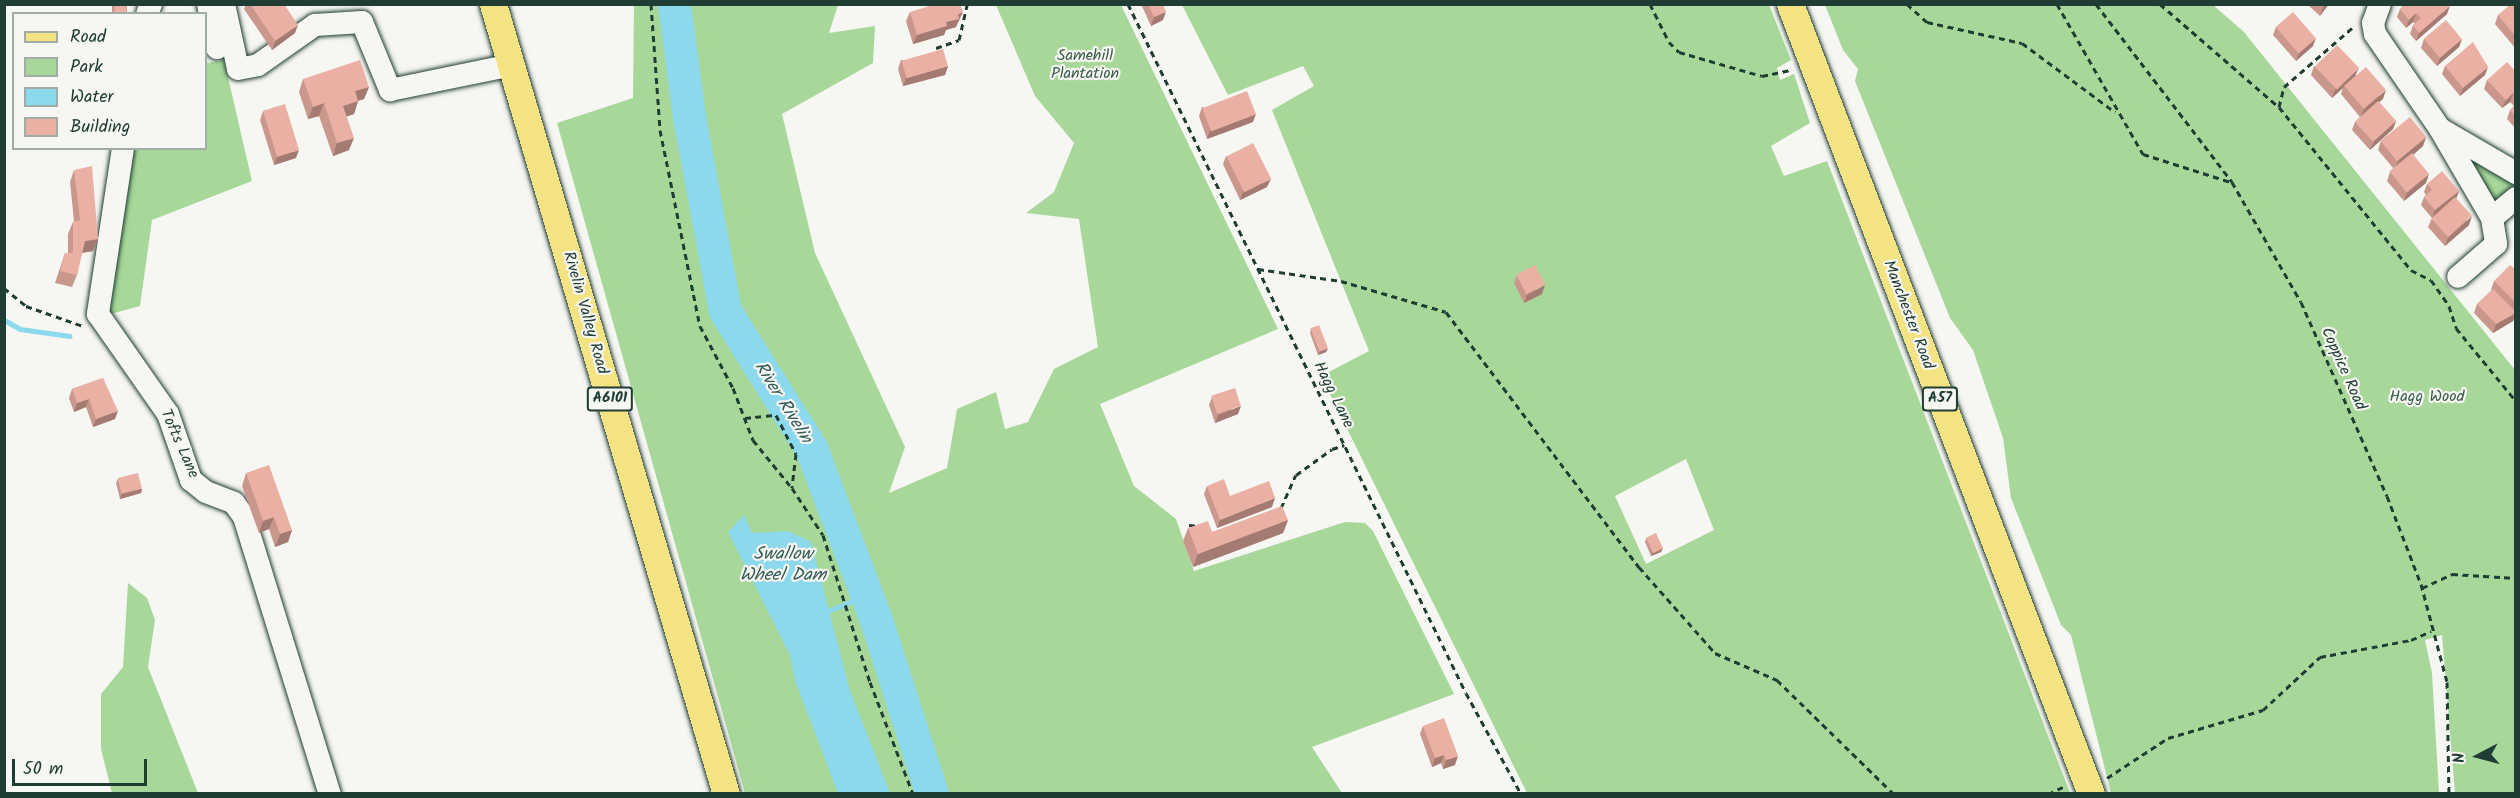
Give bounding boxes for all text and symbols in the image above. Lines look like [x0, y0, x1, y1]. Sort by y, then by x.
legend [12, 12, 207, 150]
text: Road [70, 23, 106, 52]
park label: Samehill Plantation [1051, 46, 1119, 84]
text: Park [70, 53, 103, 82]
text: Water [70, 83, 114, 112]
text: Building [70, 113, 130, 142]
street label: Rivelin Valley Road [558, 249, 612, 377]
street label: Manchester Road [1878, 258, 1938, 372]
street label: Coppice Road [2316, 325, 2370, 413]
water label: River Rivelin [748, 358, 816, 448]
street label: Hagg Lane [1309, 359, 1357, 431]
road number: A6101 [586, 387, 634, 411]
road number: A57 [1920, 387, 1960, 411]
park label: Hagg Wood [2390, 387, 2464, 407]
street label: Tofts Lane [155, 407, 203, 481]
water label: Swallow Wheel Dam [740, 545, 826, 588]
north arrow [2448, 726, 2508, 786]
scale bar [15, 747, 150, 785]
text: N [2447, 752, 2473, 764]
text: 50 m [23, 755, 63, 784]

